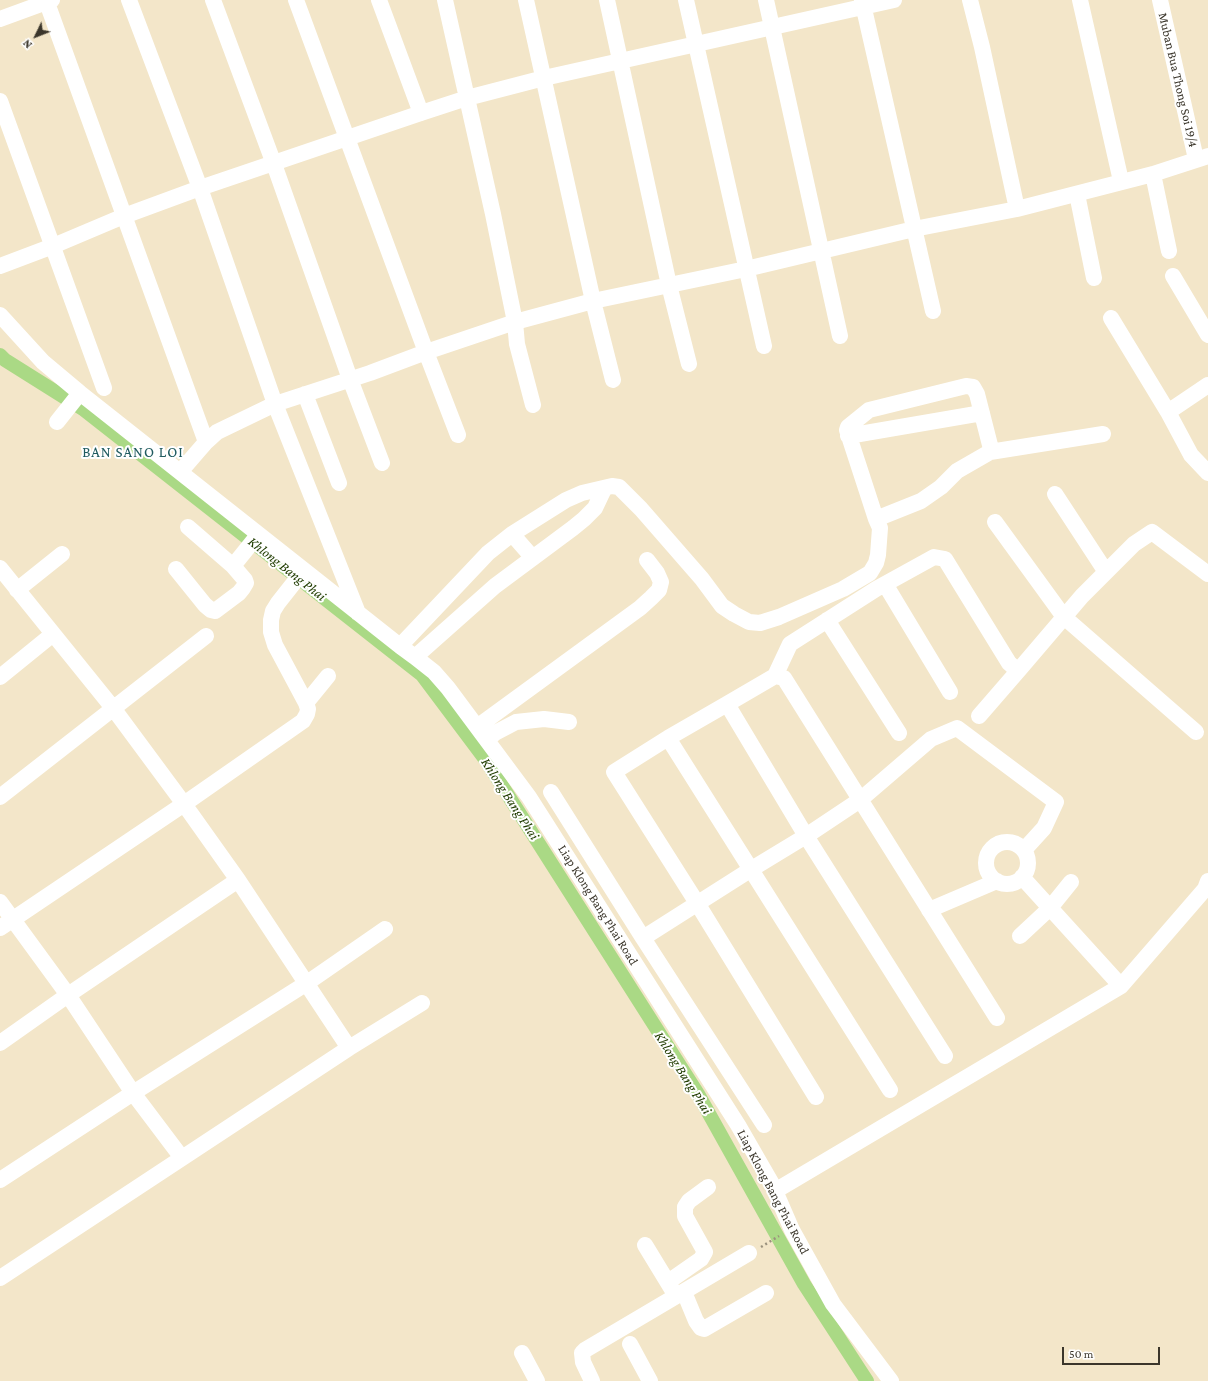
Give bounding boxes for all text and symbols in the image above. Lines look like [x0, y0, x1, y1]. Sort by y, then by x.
street label: Muban Bua Thong Soi 19/4 [1155, 11, 1201, 149]
north arrow [16, 16, 56, 56]
text: N [20, 37, 34, 51]
district label: BAN SANO LOI [82, 443, 184, 461]
water label: Khlong Bang Phai [245, 533, 329, 605]
water label: Khlong Bang Phai [477, 755, 543, 843]
street label: Liap Klong Bang Phai Road [555, 842, 641, 968]
water label: Khlong Bang Phai [651, 1028, 715, 1118]
street label: Liap Klong Bang Phai Road [734, 1127, 812, 1257]
scale bar [1064, 1339, 1162, 1365]
text: 50 m [1069, 1347, 1093, 1361]

